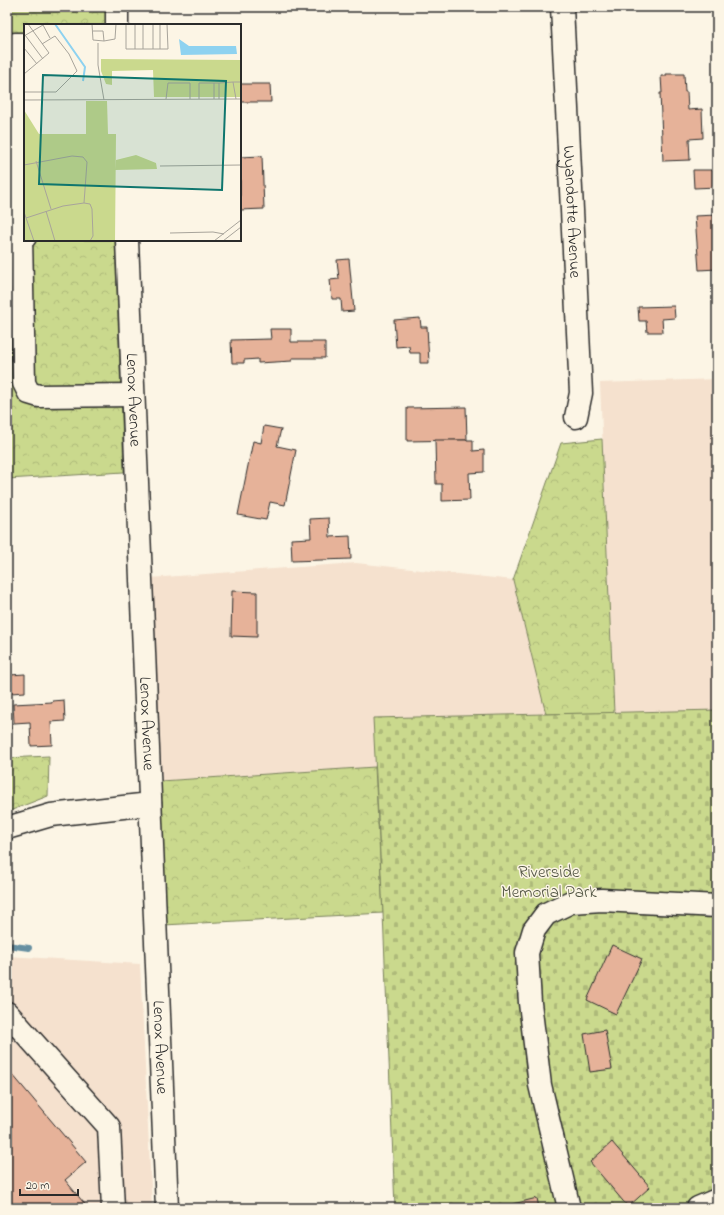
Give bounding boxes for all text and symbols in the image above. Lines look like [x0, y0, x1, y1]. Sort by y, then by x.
inset map [24, 24, 241, 241]
street label: Wyandotte Avenue [556, 145, 588, 279]
street label: Lenox Avenue [119, 352, 148, 448]
street label: Lenox Avenue [133, 676, 161, 771]
park label: Riverside Memorial Park [501, 860, 597, 905]
street label: Lenox Avenue [146, 1000, 175, 1095]
scale bar [20, 1171, 78, 1197]
text: 20 m [26, 1177, 49, 1195]

